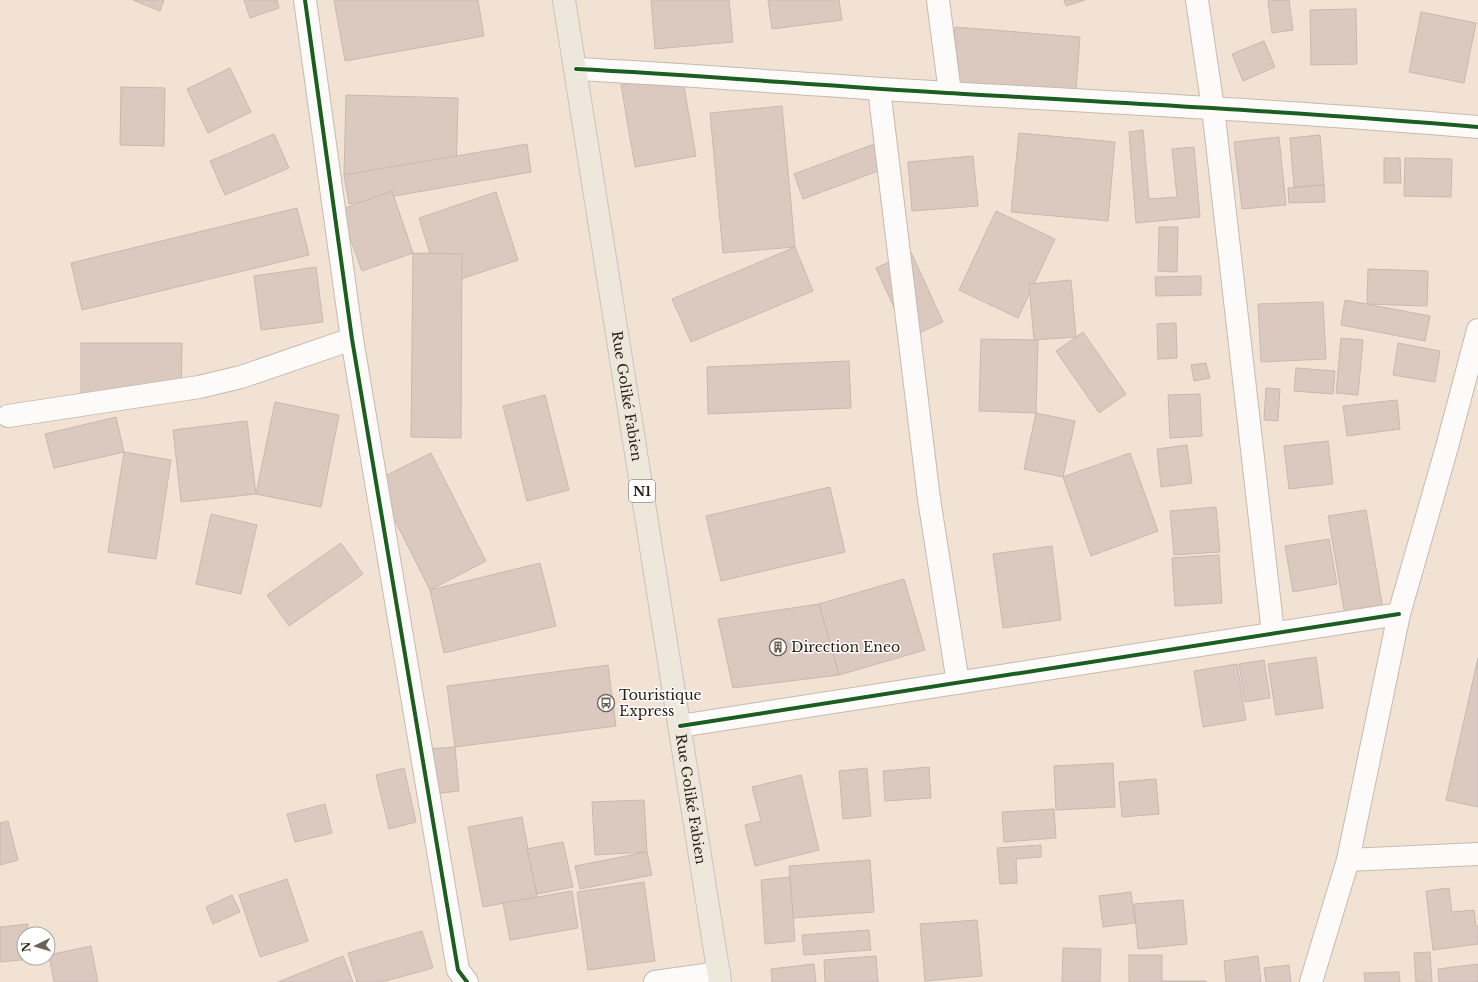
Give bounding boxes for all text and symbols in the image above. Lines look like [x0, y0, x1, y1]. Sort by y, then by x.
street label: Rue Goliké Fabien [608, 330, 646, 463]
road number: N1 [629, 480, 655, 502]
building icon: Direction Eneo [768, 637, 788, 657]
place label: Direction Eneo [791, 638, 900, 656]
place label: Touristique Express [619, 686, 702, 720]
bus stop icon: Touristique Express [596, 693, 616, 713]
street label: Rue Goliké Fabien [672, 733, 710, 866]
north arrow [16, 926, 56, 966]
text: N [19, 940, 33, 953]

